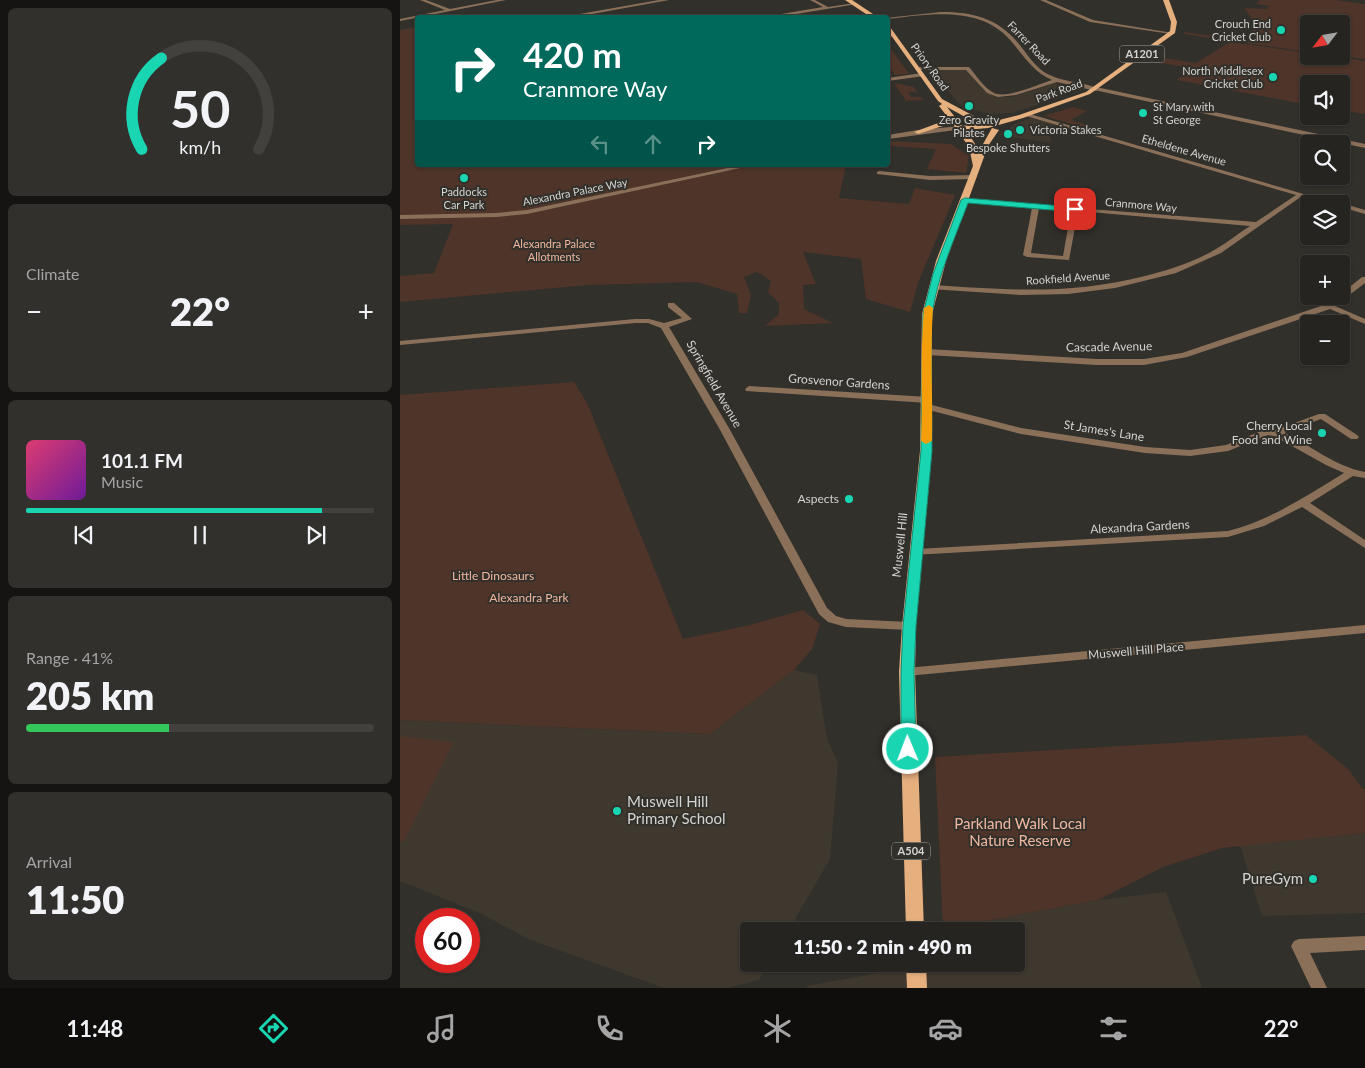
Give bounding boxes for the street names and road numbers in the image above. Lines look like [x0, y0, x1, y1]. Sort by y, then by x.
street label: Farrer Road [1005, 18, 1053, 67]
street label: Priory Road [909, 40, 952, 93]
road number: A1201 [1120, 46, 1164, 62]
street label: Park Road [1034, 76, 1084, 105]
street label: Etheldene Avenue [1140, 131, 1228, 168]
street label: Alexandra Palace Way [521, 175, 629, 208]
street label: Cranmore Way [1105, 195, 1178, 214]
street label: Rookfield Avenue [1025, 268, 1111, 287]
street label: Springfield Avenue [683, 337, 746, 430]
street label: Cascade Avenue [1066, 338, 1152, 355]
street label: Grosvenor Gardens [788, 370, 890, 393]
street label: St James's Lane [1063, 417, 1145, 444]
street label: Muswell Hill [889, 512, 910, 578]
street label: Alexandra Gardens [1090, 516, 1190, 537]
street label: Muswell Hill Place [1088, 639, 1184, 662]
road number: A504 [892, 842, 930, 859]

